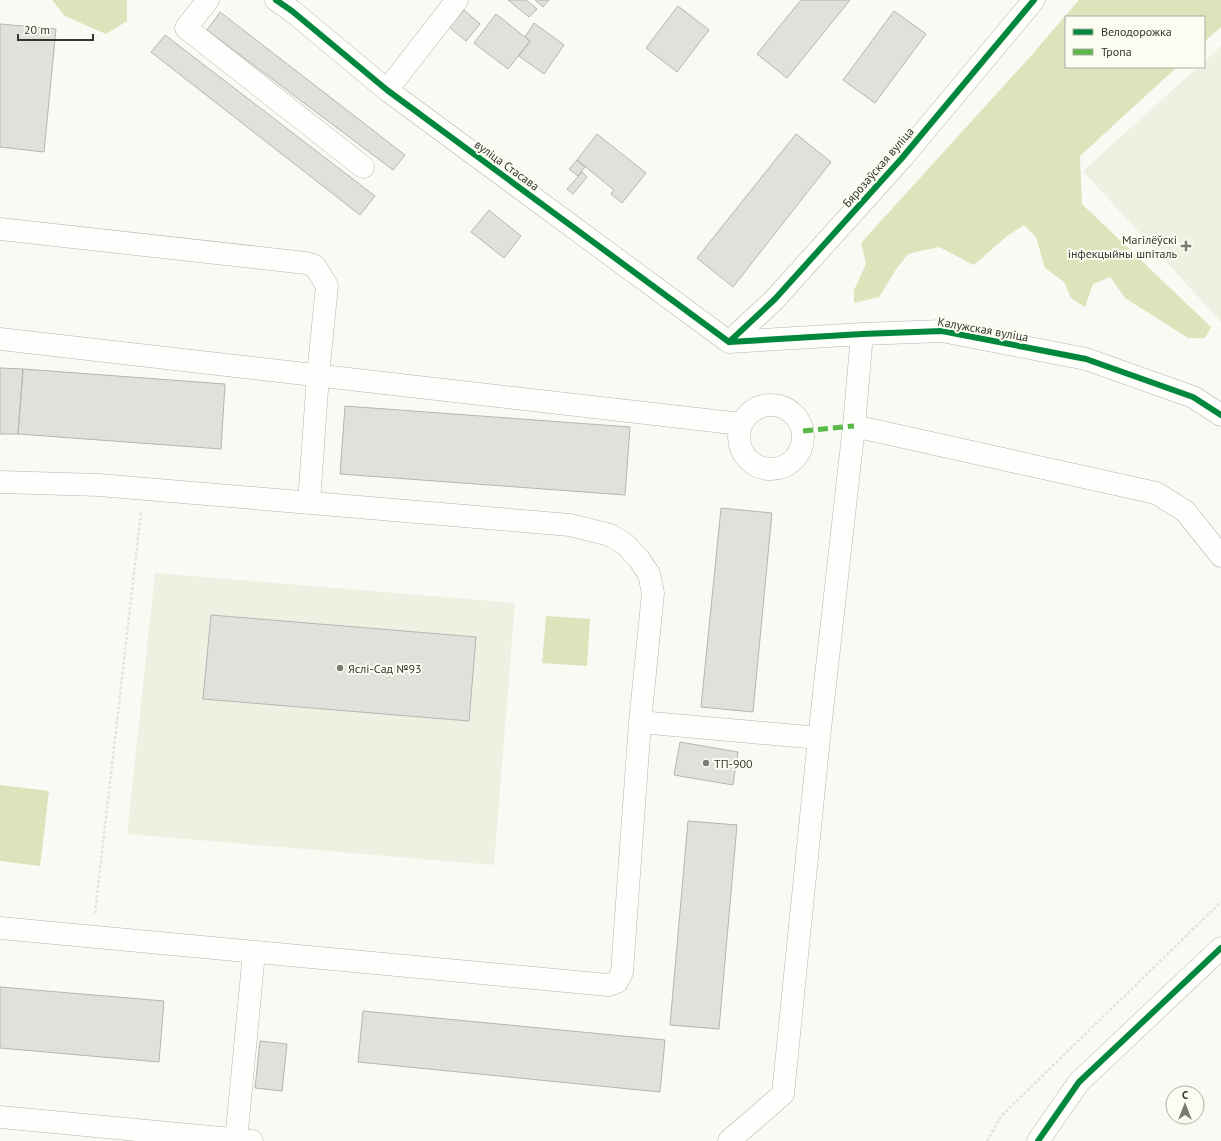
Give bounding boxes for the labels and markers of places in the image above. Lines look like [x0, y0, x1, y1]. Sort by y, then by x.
place label: Магілёўскі інфекцыйны шпіталь [1068, 232, 1177, 261]
marker: Магілёўскі інфекцыйны шпіталь [1180, 240, 1192, 252]
place label: Яслі-Сад №93 [348, 661, 422, 676]
marker: Яслі-Сад №93 [335, 663, 345, 673]
place label: ТП-900 [714, 756, 753, 771]
marker: ТП-900 [701, 758, 711, 768]

